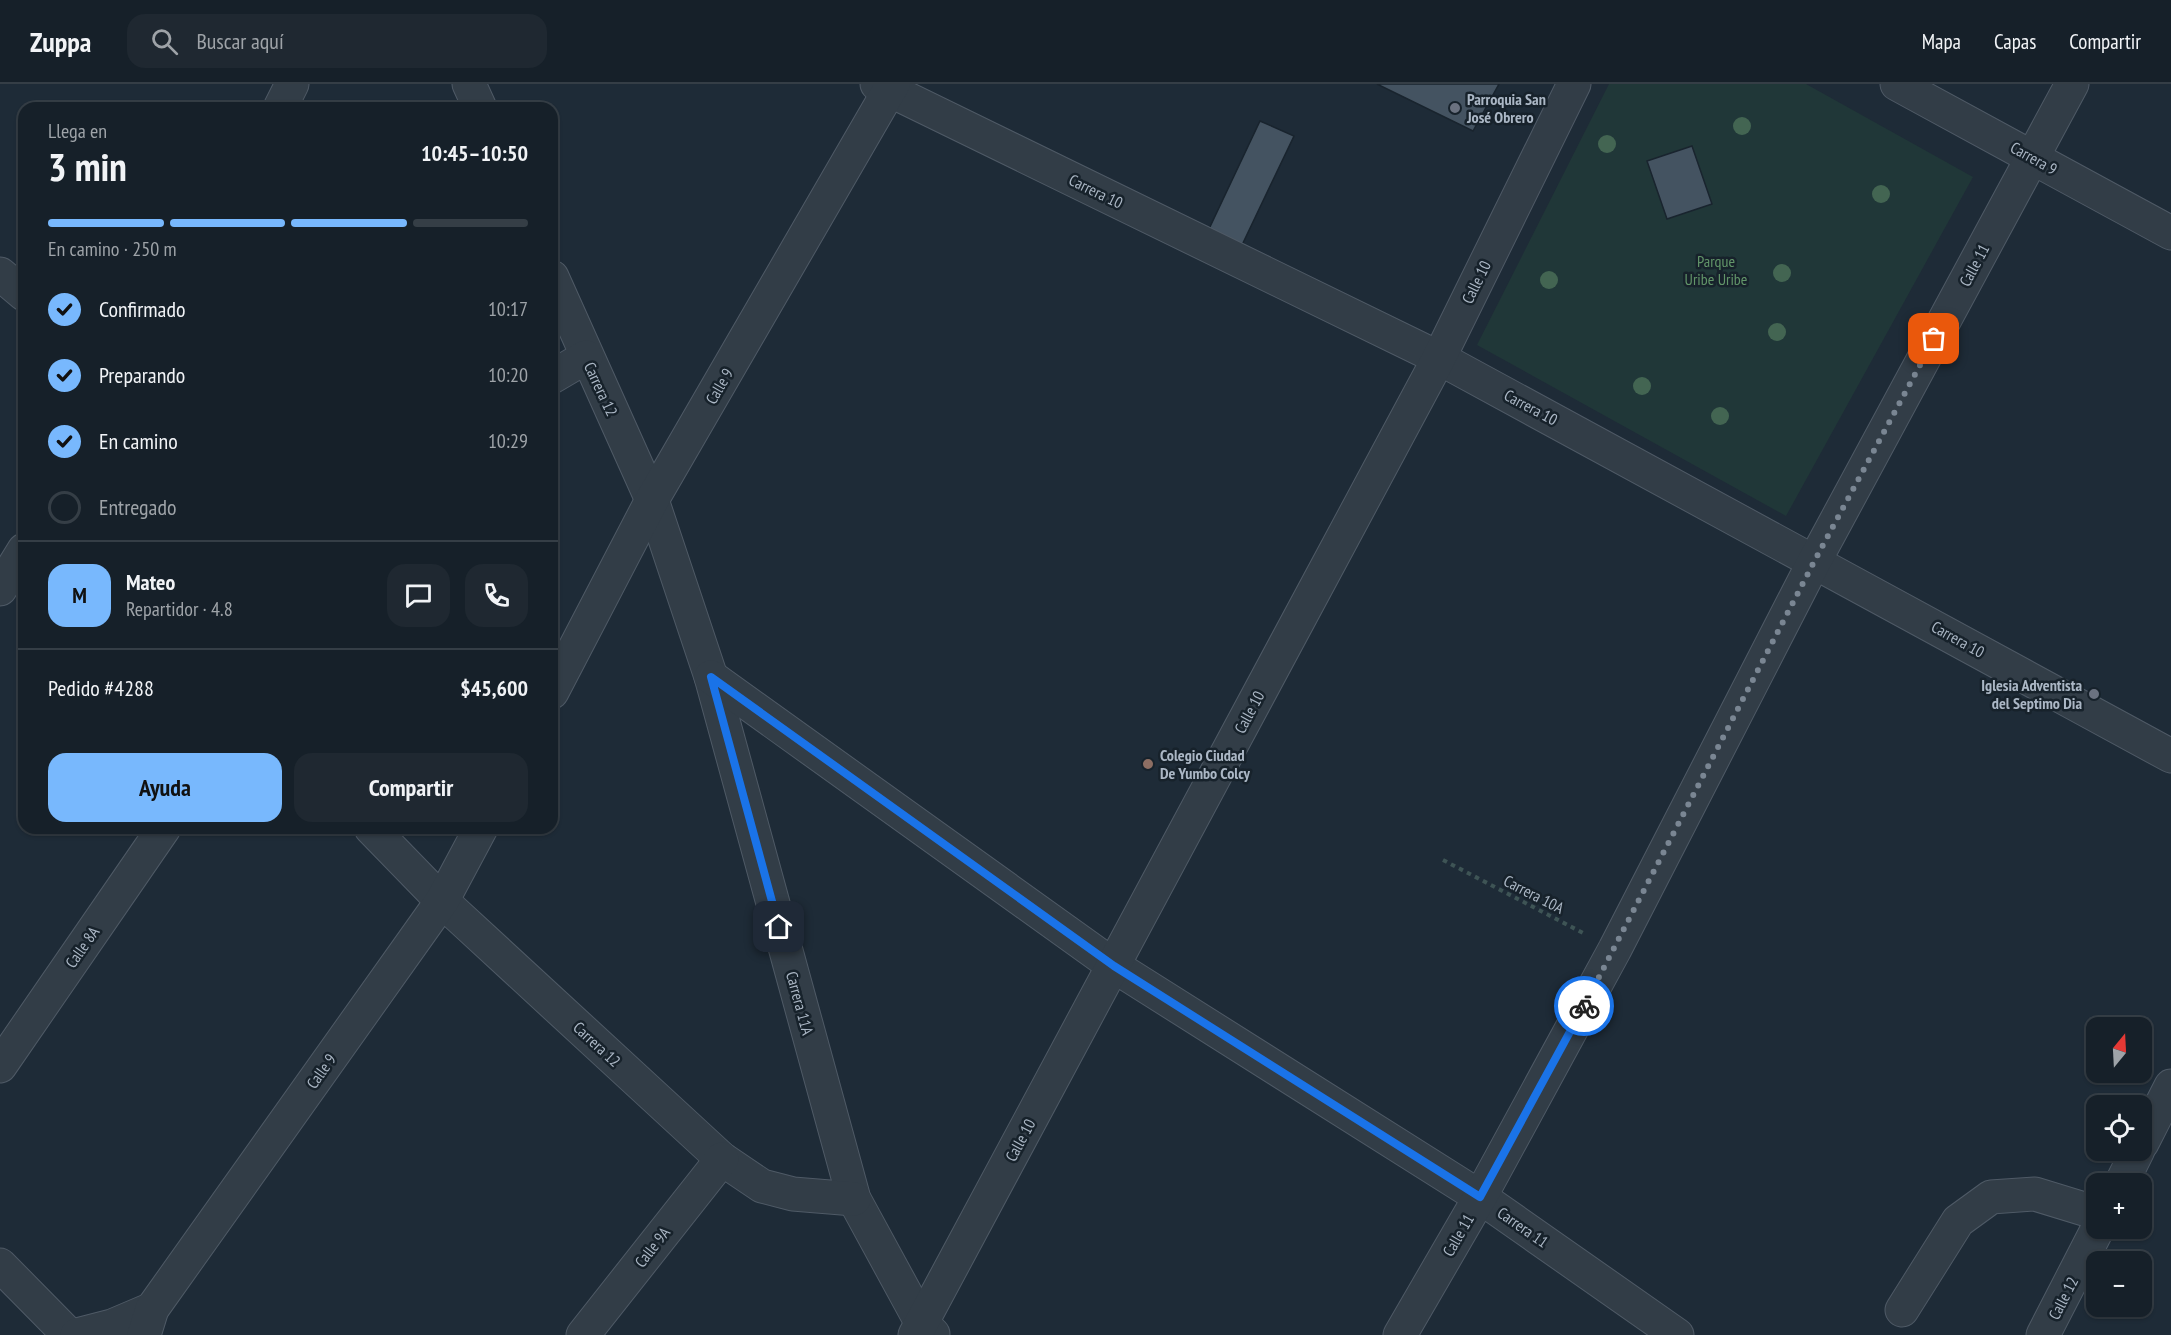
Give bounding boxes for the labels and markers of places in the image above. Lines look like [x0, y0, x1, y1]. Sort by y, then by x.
place label: Parroquia San José Obrero [1466, 89, 1546, 127]
marker: Parroquia San José Obrero [1448, 101, 1462, 115]
pin [1908, 313, 1959, 364]
place label: Iglesia Adventista del Septimo Dia [1981, 675, 2082, 713]
marker: Iglesia Adventista del Septimo Dia [2087, 687, 2101, 701]
place label: Colegio Ciudad De Yumbo Colcy [1160, 745, 1251, 783]
marker: Colegio Ciudad De Yumbo Colcy [1141, 757, 1155, 771]
pin [753, 901, 804, 952]

